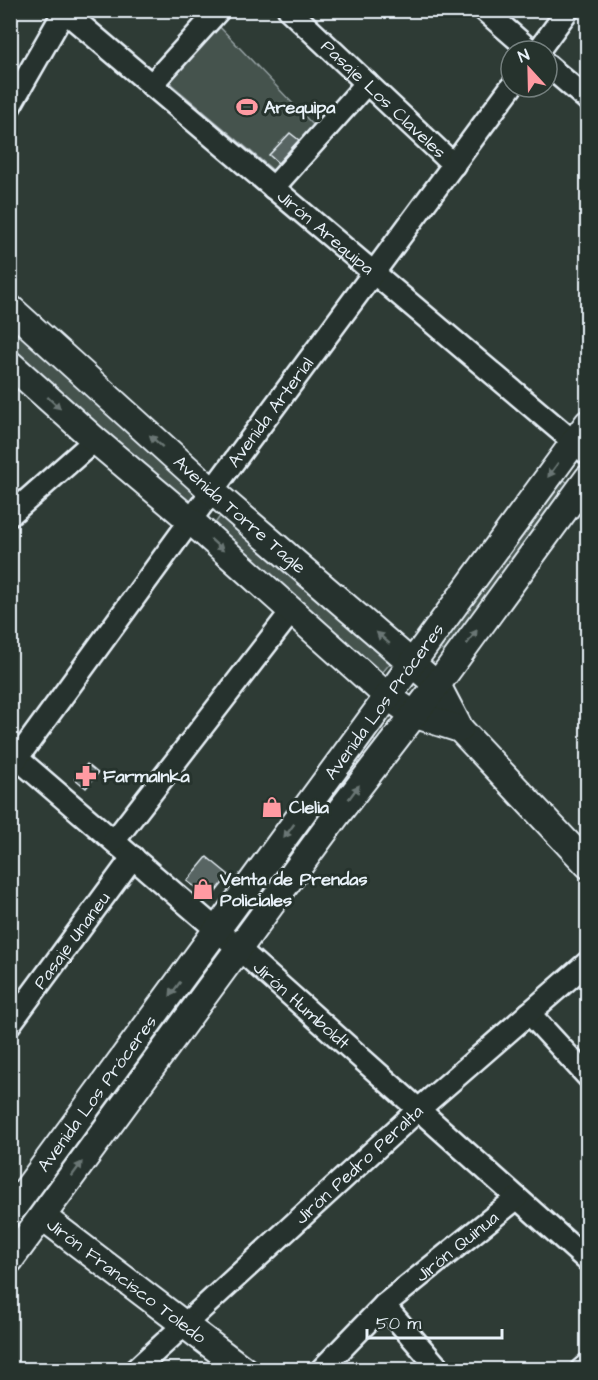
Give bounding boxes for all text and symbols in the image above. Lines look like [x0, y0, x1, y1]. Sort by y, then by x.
street label: Pasaje Los Claveles [316, 34, 452, 164]
north arrow [499, 39, 559, 99]
text: N [515, 44, 533, 68]
sports icon: Arequipa [235, 95, 259, 119]
place label: Arequipa [264, 95, 336, 120]
street label: Jirón Arequipa [272, 184, 380, 280]
street label: Avenida Arterial [221, 352, 320, 472]
one-way arrow [46, 396, 61, 409]
one-way arrow [150, 434, 164, 448]
street label: Avenida Torre Tagle [168, 450, 312, 579]
one-way arrow [547, 462, 559, 478]
one-way arrow [209, 538, 224, 551]
street label: Avenida Los Próceres [318, 618, 450, 785]
one-way arrow [466, 629, 478, 645]
one-way arrow [375, 631, 390, 644]
pharmacy icon: FarmaInka [74, 764, 98, 788]
place label: FarmaInka [103, 764, 191, 789]
one-way arrow [348, 785, 360, 800]
shop icon: Clelia [260, 795, 284, 819]
place label: Clelia [289, 795, 330, 820]
one-way arrow [283, 822, 295, 838]
place label: Venta de Prendas Policiales [219, 867, 367, 913]
shop icon: Venta de Prendas Policiales [191, 877, 215, 901]
street label: Pasaje Unaneu [27, 886, 116, 994]
street label: Jirón Humboldt [248, 955, 356, 1055]
one-way arrow [169, 980, 181, 996]
street label: Avenida Los Próceres [31, 1010, 163, 1177]
street label: Jirón Pedro Peralta [289, 1099, 428, 1230]
one-way arrow [71, 1162, 83, 1177]
street label: Jirón Quinua [410, 1205, 504, 1288]
street label: Jirón Francisco Toledo [42, 1212, 211, 1349]
scale bar [367, 1302, 502, 1340]
text: 50 m [376, 1311, 421, 1336]

